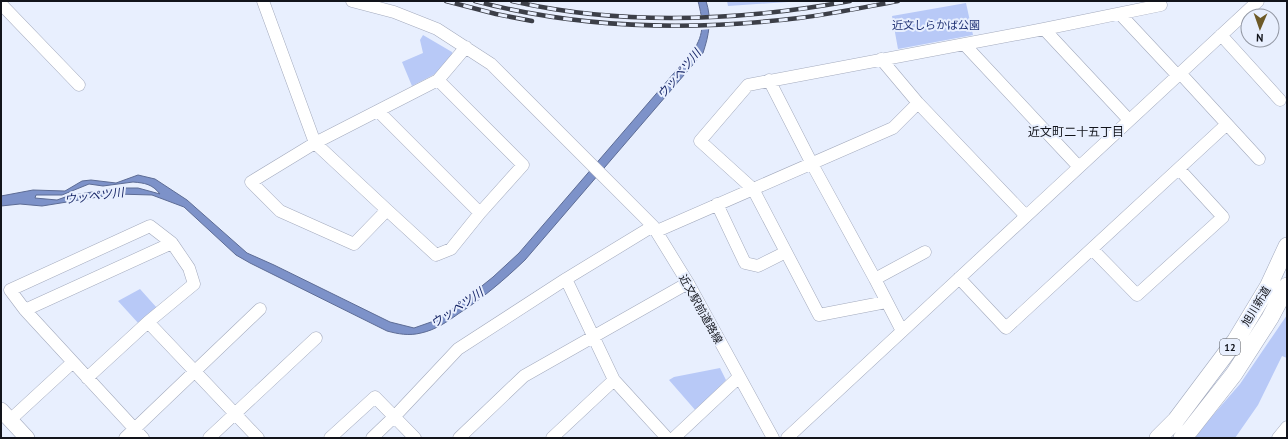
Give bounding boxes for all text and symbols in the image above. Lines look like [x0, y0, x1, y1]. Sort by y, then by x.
north arrow [1240, 8, 1280, 48]
park label: 近文しらかば公園 [892, 18, 980, 32]
text: N [1256, 31, 1264, 45]
water label: ウッペツ川 [654, 44, 705, 101]
district label: 近文町二十五丁目 [1028, 124, 1124, 139]
water label: ウッペツ川 [63, 184, 127, 207]
street label: 近文駅前道路線 [676, 272, 726, 346]
water label: ウッペツ川 [428, 283, 487, 331]
street label: 旭川新道 [1239, 284, 1273, 328]
road number: 12 [1220, 339, 1240, 355]

